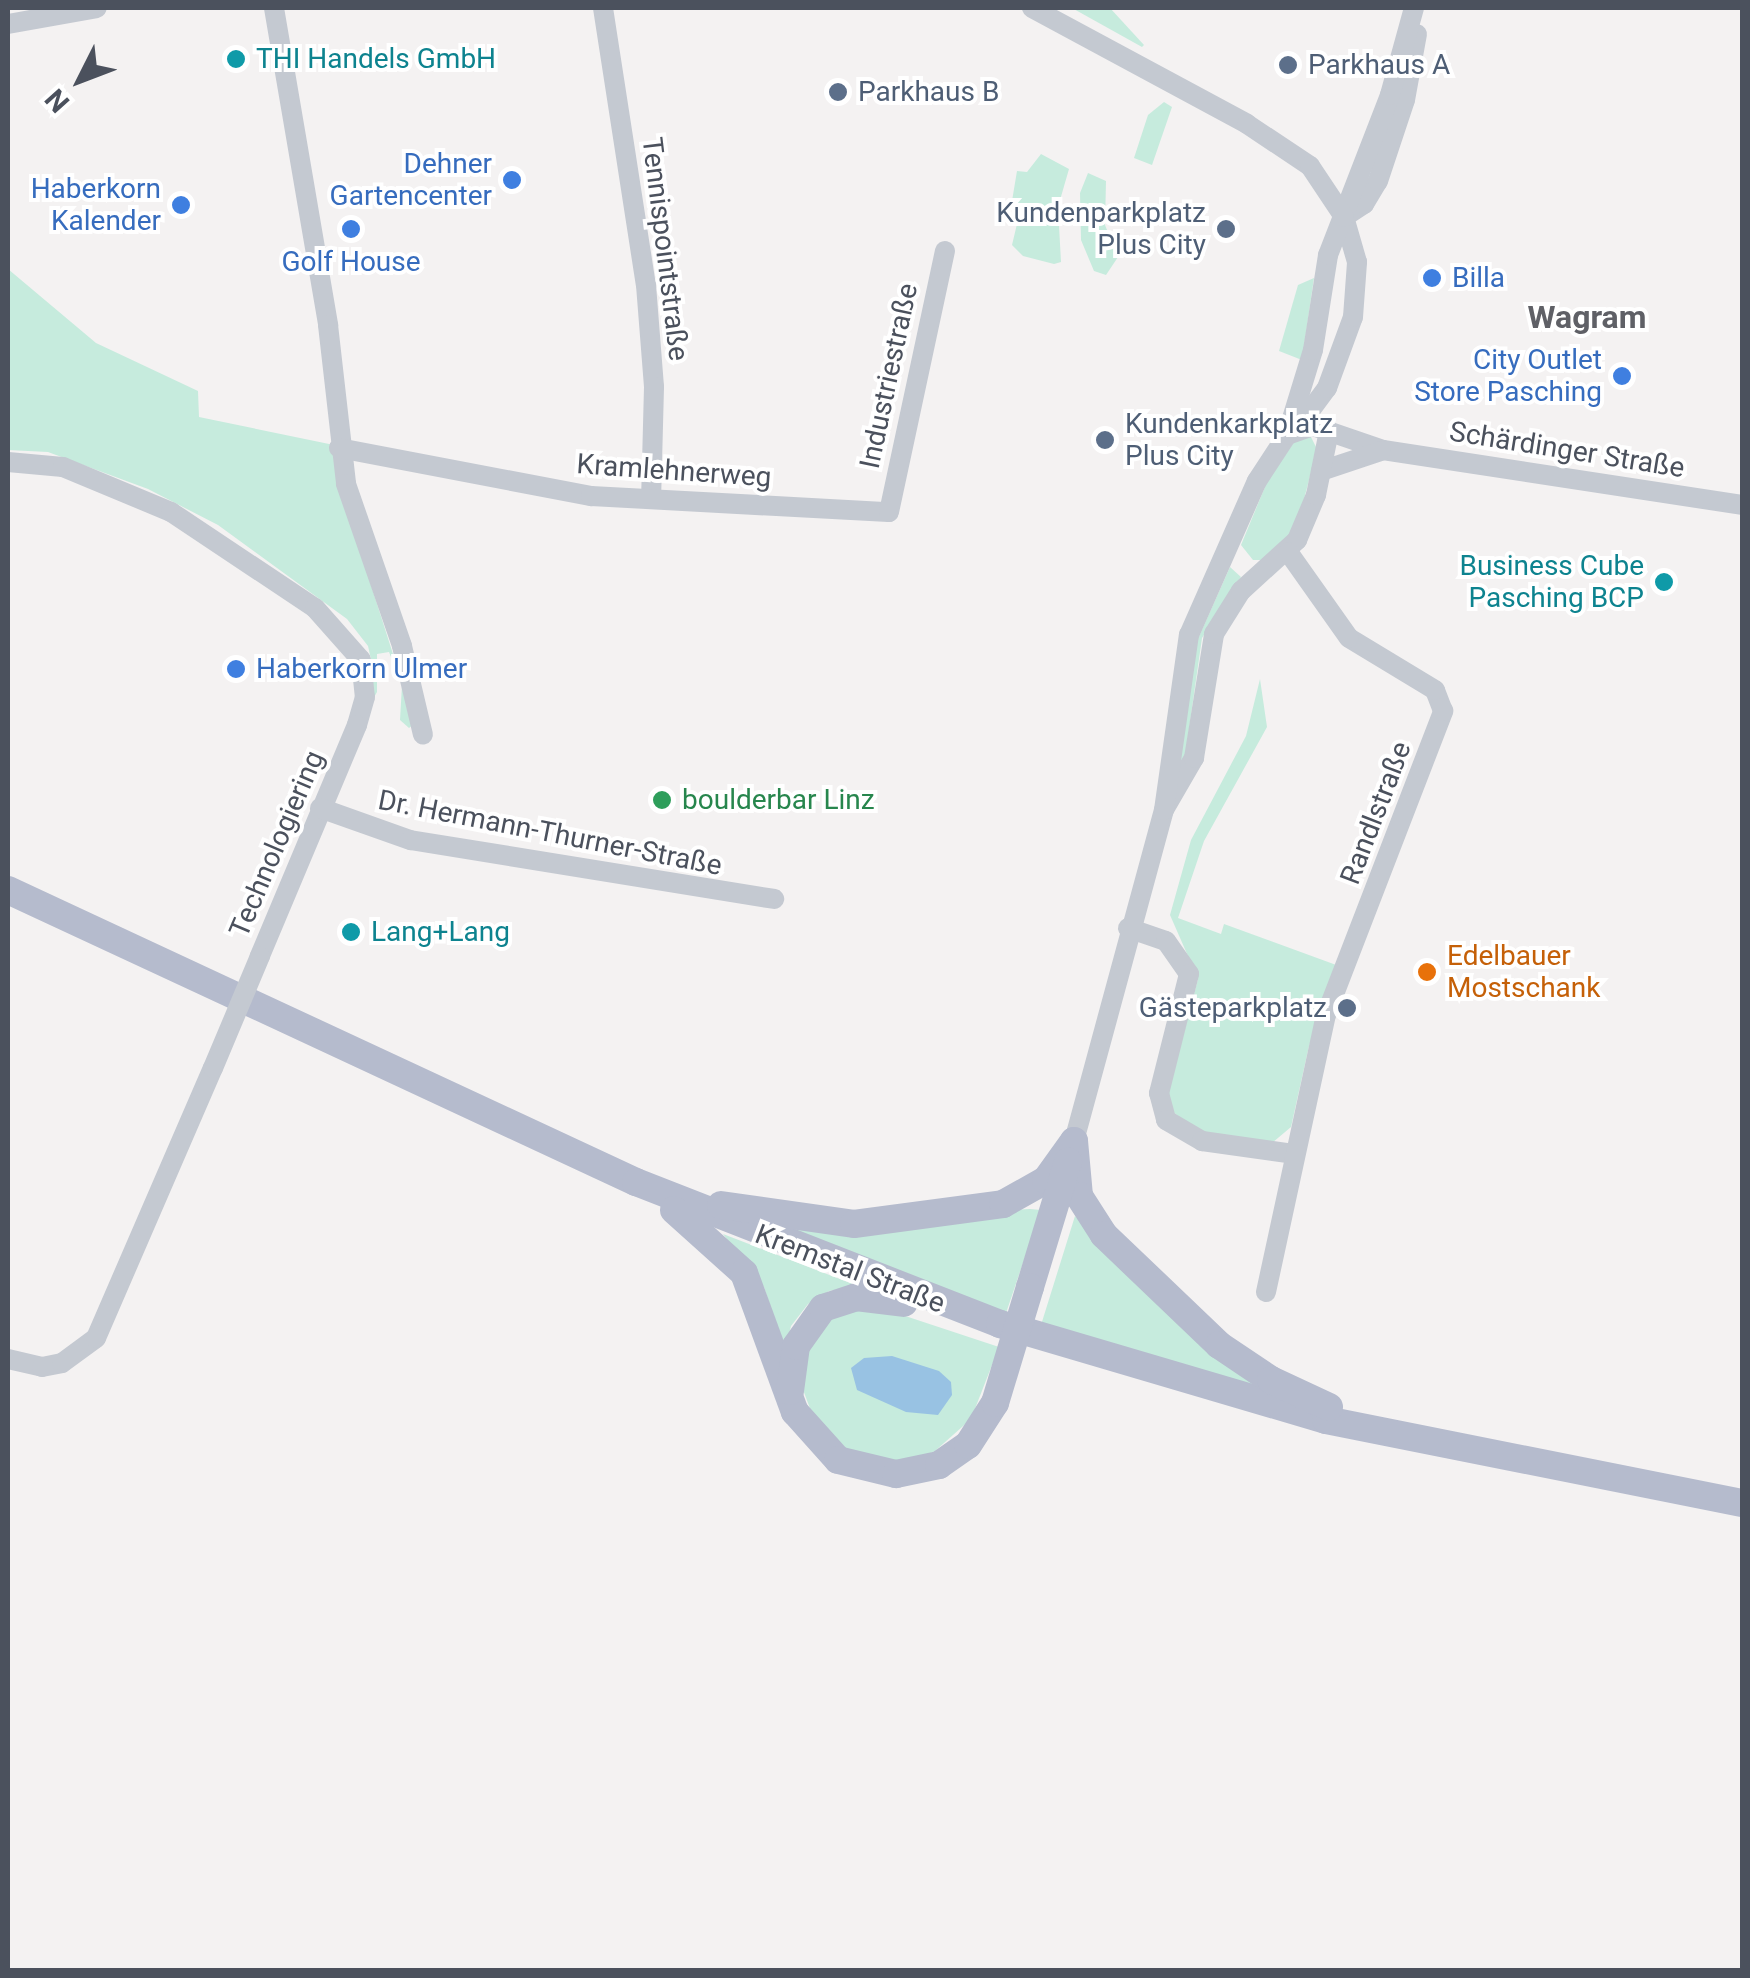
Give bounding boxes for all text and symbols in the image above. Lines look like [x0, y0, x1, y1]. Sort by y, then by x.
north arrow [30, 30, 130, 130]
place label: THI Handels GmbH [256, 42, 496, 76]
marker: THI Handels GmbH [225, 48, 247, 70]
place label: Parkhaus A [1308, 48, 1450, 82]
marker: Parkhaus A [1277, 54, 1299, 76]
place label: Parkhaus B [858, 75, 999, 109]
marker: Parkhaus B [827, 81, 849, 103]
text: N [38, 82, 76, 119]
street label: Tennispointstraße [635, 135, 695, 363]
place label: Dehner Gartencenter [330, 147, 492, 213]
marker: Dehner Gartencenter [501, 169, 523, 191]
place label: Haberkorn Kalender [31, 172, 161, 238]
marker: Haberkorn Kalender [170, 194, 192, 216]
place label: Kundenparkplatz Plus City [996, 196, 1206, 262]
marker: Golf House [340, 218, 362, 240]
marker: Kundenparkplatz Plus City [1215, 218, 1237, 240]
place label: Golf House [281, 245, 421, 279]
place label: Billa [1452, 261, 1505, 295]
marker: Billa [1421, 267, 1443, 289]
street label: Industriestraße [853, 280, 925, 472]
district label: Wagram [1528, 298, 1646, 336]
place label: City Outlet Store Pasching [1414, 343, 1602, 409]
marker: City Outlet Store Pasching [1611, 365, 1633, 387]
place label: Kundenkarkplatz Plus City [1125, 407, 1333, 473]
street label: Schärdinger Straße [1447, 415, 1687, 485]
marker: Kundenkarkplatz Plus City [1094, 429, 1116, 451]
street label: Kramlehnerweg [576, 447, 772, 495]
place label: Business Cube Pasching BCP [1459, 549, 1644, 615]
marker: Business Cube Pasching BCP [1653, 571, 1675, 593]
place label: Haberkorn Ulmer [256, 652, 467, 686]
marker: Haberkorn Ulmer [225, 658, 247, 680]
street label: Randlstraße [1333, 737, 1419, 889]
street label: Technologiering [223, 746, 331, 942]
street label: Dr. Hermann-Thurner-Straße [375, 783, 725, 883]
place label: boulderbar Linz [682, 783, 875, 817]
marker: boulderbar Linz [651, 789, 673, 811]
place label: Lang+Lang [371, 915, 510, 949]
marker: Lang+Lang [340, 921, 362, 943]
place label: Edelbauer Mostschank [1447, 939, 1600, 1005]
marker: Edelbauer Mostschank [1416, 961, 1438, 983]
place label: Gästeparkplatz [1139, 991, 1327, 1025]
marker: Gästeparkplatz [1336, 997, 1358, 1019]
street label: Kremstal Straße [751, 1217, 949, 1321]

